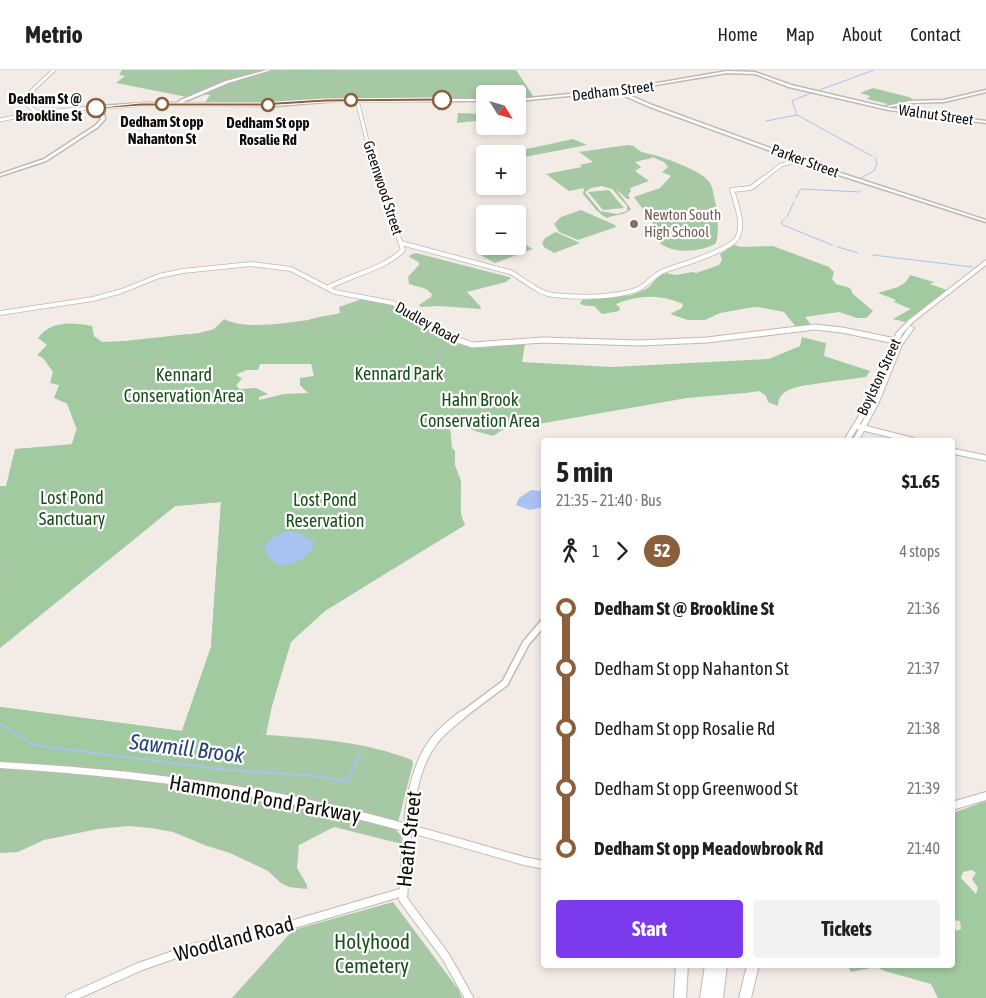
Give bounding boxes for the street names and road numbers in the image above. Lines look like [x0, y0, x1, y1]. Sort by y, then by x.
street label: Dedham Street [571, 77, 655, 104]
street label: Walnut Street [898, 101, 974, 128]
street label: Greenwood Street [360, 139, 407, 237]
street label: Parker Street [769, 140, 841, 181]
street label: Dudley Road [392, 298, 462, 347]
street label: Boylston Street [853, 336, 904, 418]
street label: Hammond Pond Parkway [168, 769, 363, 827]
street label: Heath Street [391, 790, 425, 888]
street label: Woodland Road [171, 911, 296, 966]

